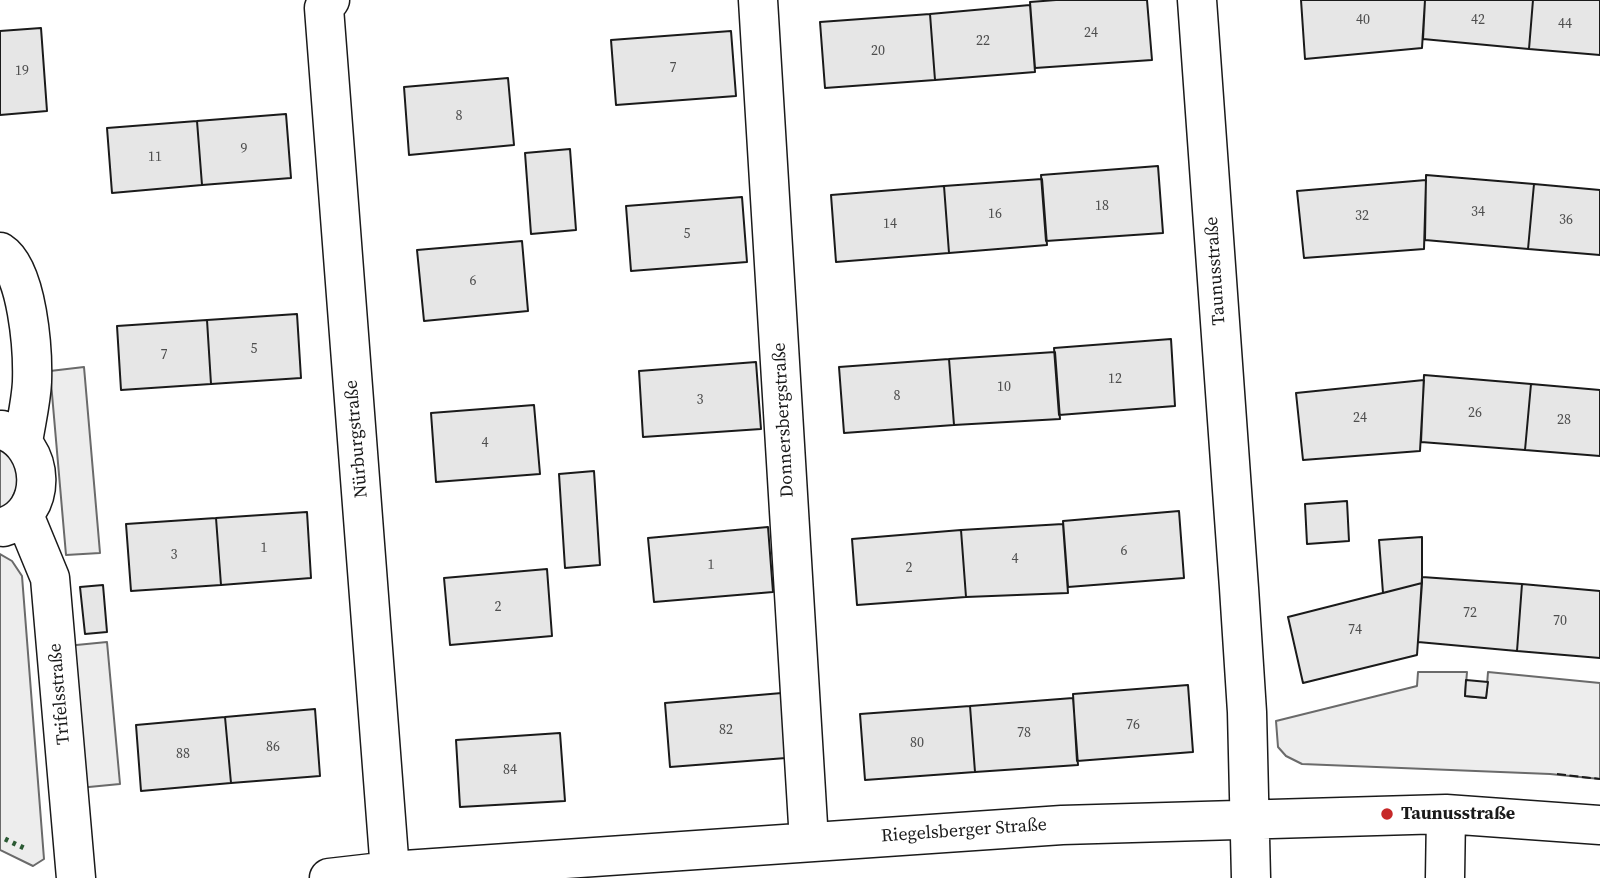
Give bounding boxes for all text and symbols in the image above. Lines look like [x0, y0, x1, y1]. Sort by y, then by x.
house number: 40 [1356, 12, 1370, 28]
house number: 42 [1471, 12, 1485, 28]
house number: 44 [1558, 16, 1572, 32]
house number: 24 [1084, 25, 1098, 41]
house number: 22 [976, 33, 990, 49]
house number: 20 [871, 43, 885, 59]
house number: 7 [670, 60, 676, 76]
house number: 19 [15, 63, 29, 79]
house number: 8 [456, 108, 462, 124]
house number: 9 [241, 141, 247, 157]
house number: 11 [148, 149, 162, 165]
house number: 18 [1095, 198, 1109, 214]
house number: 34 [1471, 204, 1485, 220]
house number: 16 [988, 206, 1002, 222]
house number: 32 [1355, 208, 1369, 224]
house number: 36 [1559, 212, 1573, 228]
house number: 14 [883, 216, 897, 232]
street label: Taunusstraße [1201, 216, 1231, 326]
house number: 5 [684, 226, 690, 242]
house number: 6 [470, 273, 476, 289]
house number: 5 [251, 341, 257, 357]
street label: Donnersbergstraße [769, 342, 799, 498]
house number: 7 [161, 347, 167, 363]
house number: 12 [1108, 371, 1122, 387]
street label: Nürburgstraße [341, 379, 373, 499]
house number: 10 [997, 379, 1011, 395]
house number: 8 [894, 388, 900, 404]
house number: 3 [697, 392, 703, 408]
house number: 26 [1468, 405, 1482, 421]
house number: 24 [1353, 410, 1367, 426]
house number: 28 [1557, 412, 1571, 428]
house number: 4 [482, 435, 488, 451]
house number: 1 [261, 540, 267, 556]
house number: 6 [1121, 543, 1127, 559]
house number: 3 [171, 547, 177, 563]
house number: 4 [1012, 551, 1018, 567]
house number: 1 [708, 557, 714, 573]
house number: 2 [906, 560, 912, 576]
house number: 2 [495, 599, 501, 615]
house number: 72 [1463, 605, 1477, 621]
house number: 70 [1553, 613, 1567, 629]
house number: 74 [1348, 622, 1362, 638]
street label: Trifelsstraße [45, 642, 75, 746]
house number: 76 [1126, 717, 1140, 733]
house number: 82 [719, 722, 733, 738]
house number: 78 [1017, 725, 1031, 741]
house number: 80 [910, 735, 924, 751]
house number: 86 [266, 739, 280, 755]
house number: 88 [176, 746, 190, 762]
house number: 84 [503, 762, 517, 778]
place label: Taunusstraße [1401, 803, 1515, 825]
marker: Taunusstraße [1379, 806, 1395, 822]
street label: Riegelsberger Straße [881, 814, 1047, 848]

